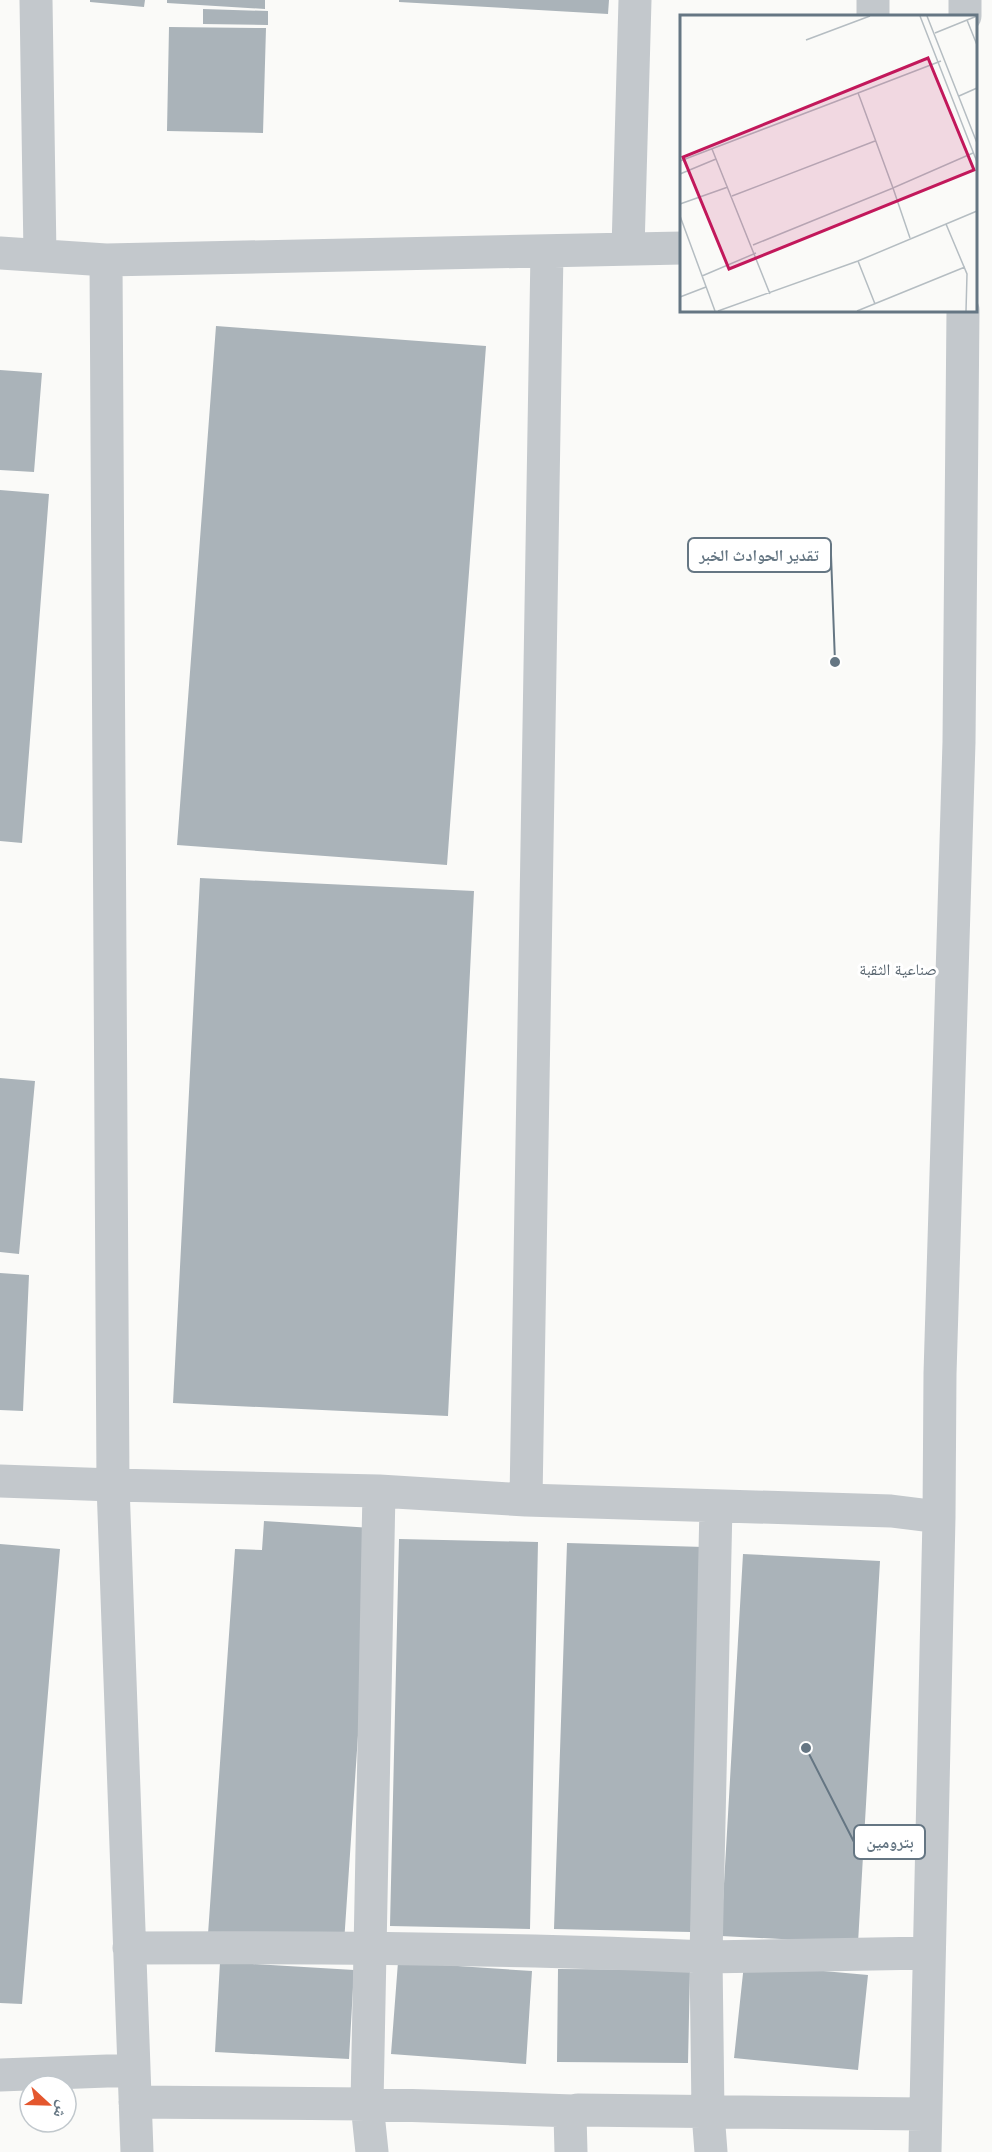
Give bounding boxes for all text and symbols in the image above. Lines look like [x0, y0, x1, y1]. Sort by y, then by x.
inset map [680, 15, 977, 312]
callout: تقدير الحوادث الخبر [688, 538, 831, 572]
text: تقدير الحوادث الخبر [698, 545, 819, 566]
district label: صناعية الثقبة [859, 959, 937, 980]
callout: بترومين [854, 1825, 925, 1859]
text: بترومين [866, 1832, 914, 1853]
north arrow [18, 2074, 78, 2134]
text: ش [49, 2098, 74, 2121]

